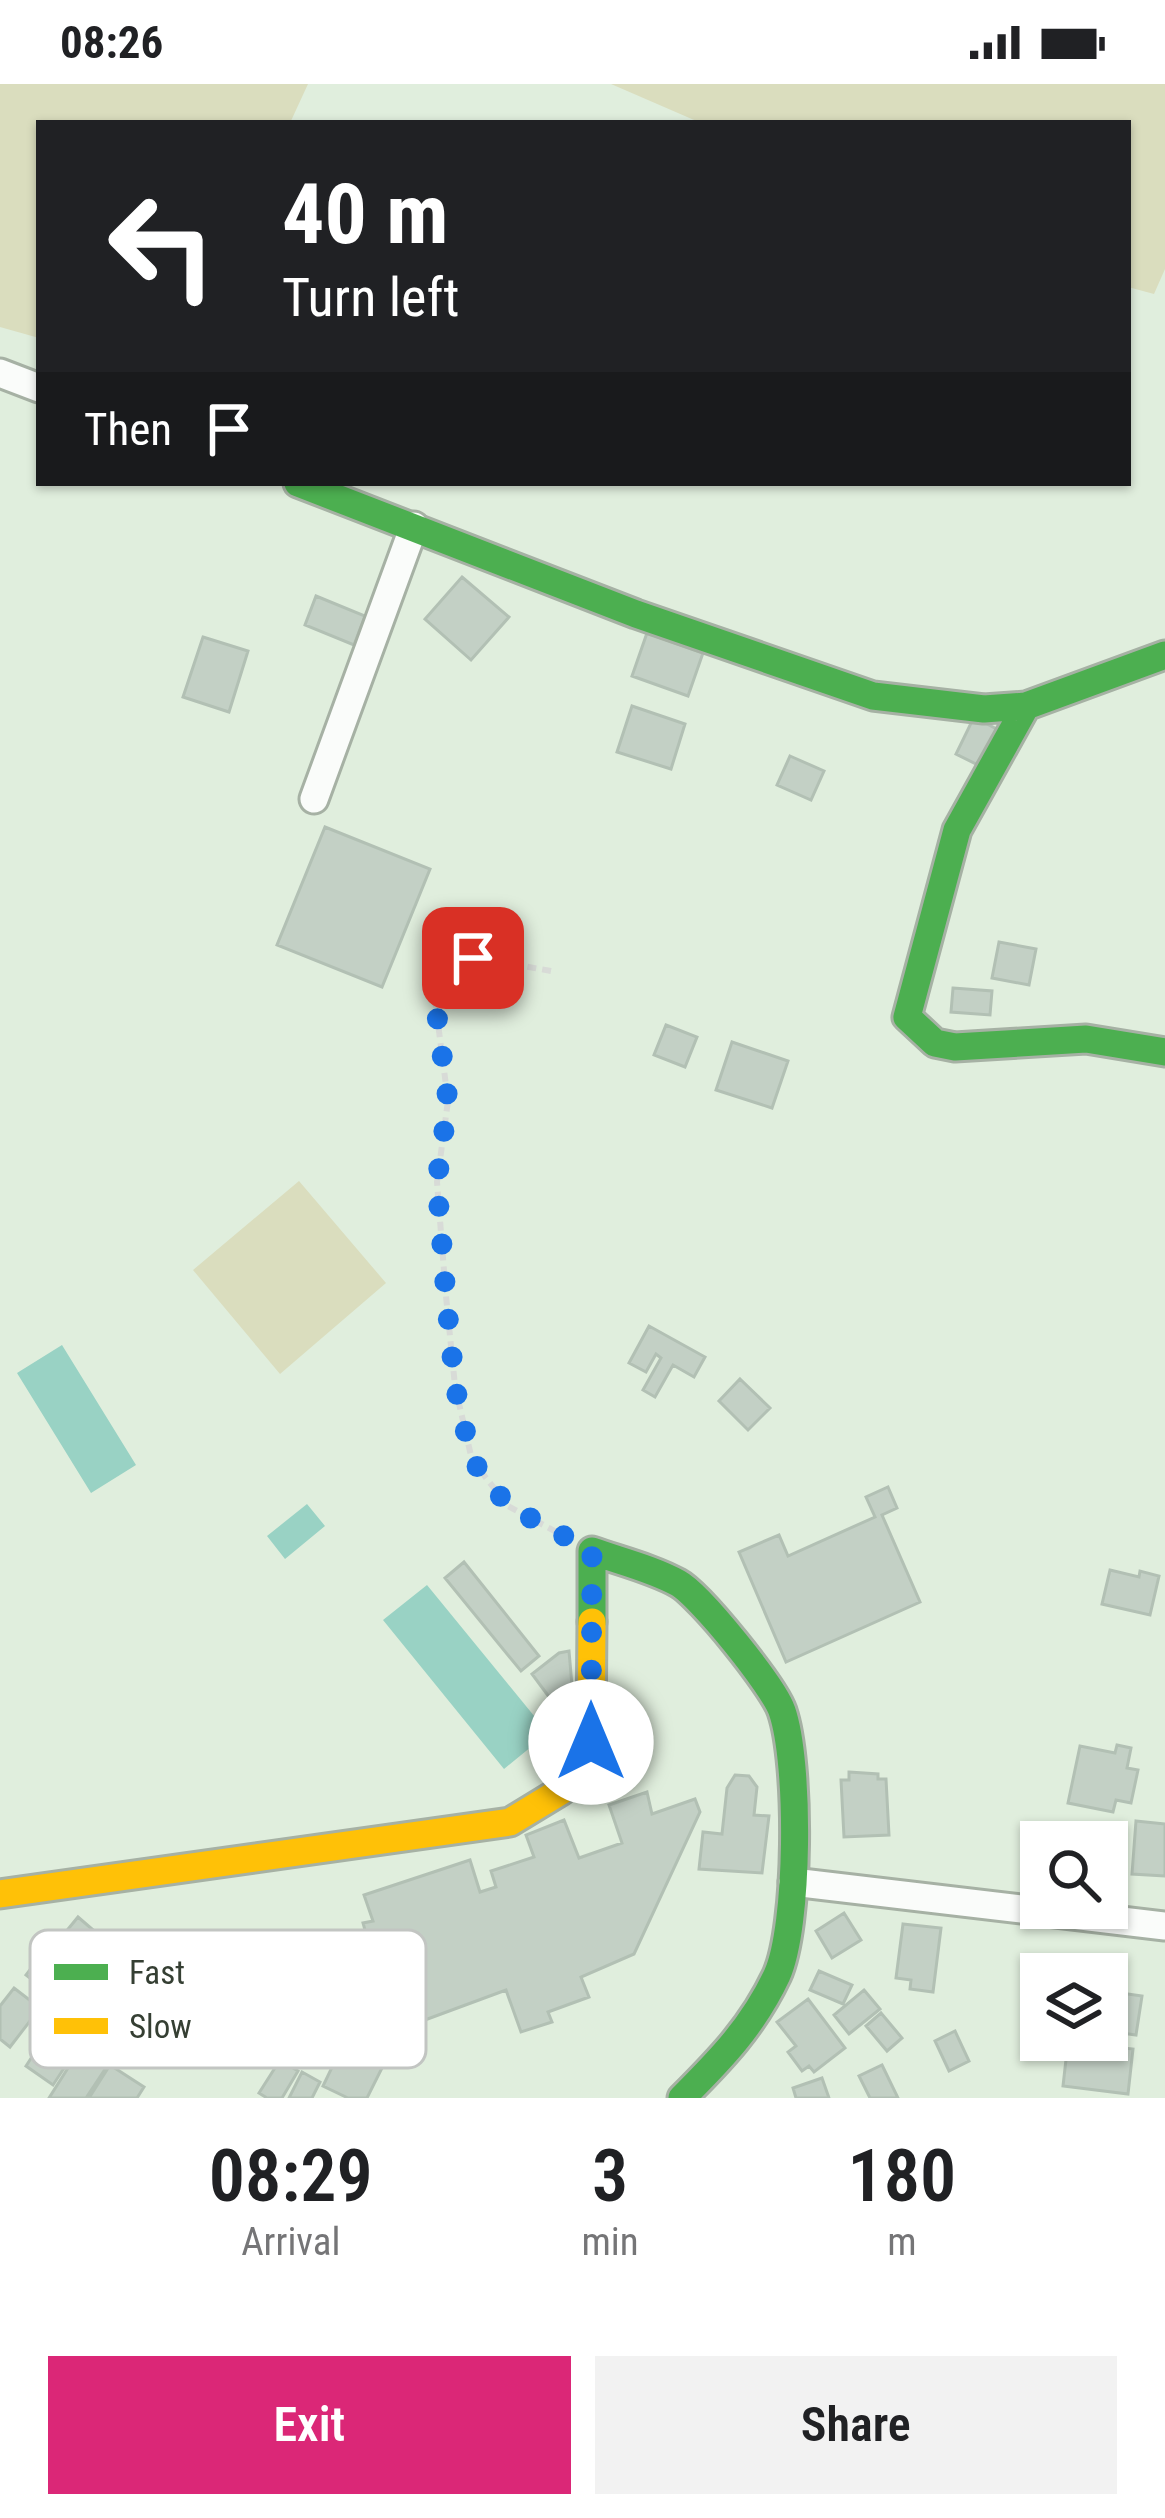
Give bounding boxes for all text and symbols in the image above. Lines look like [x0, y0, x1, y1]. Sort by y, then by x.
text: 08:26 [60, 16, 163, 69]
text: 40 m [282, 165, 449, 264]
icon: left [84, 168, 240, 324]
text: Turn left [282, 266, 459, 329]
icon: arrive [196, 396, 262, 462]
text: Then [84, 403, 172, 456]
pin [422, 907, 524, 1009]
icon: arrive [440, 925, 506, 991]
position arrow [528, 1679, 654, 1805]
map controls [1020, 1821, 1128, 2061]
button: search [1020, 1821, 1128, 1929]
legend [30, 1930, 426, 2068]
text: Fast [129, 1953, 185, 1992]
button: layers [1020, 1953, 1128, 2061]
text: Slow [129, 2007, 192, 2046]
text: 08:29 [209, 2134, 373, 2219]
text: 3 [592, 2134, 628, 2219]
text: 180 [848, 2134, 956, 2219]
text: Arrival [241, 2219, 340, 2265]
text: min [582, 2219, 639, 2265]
text: m [887, 2219, 917, 2265]
button: Exit [48, 2356, 571, 2494]
button: Share [595, 2356, 1117, 2494]

